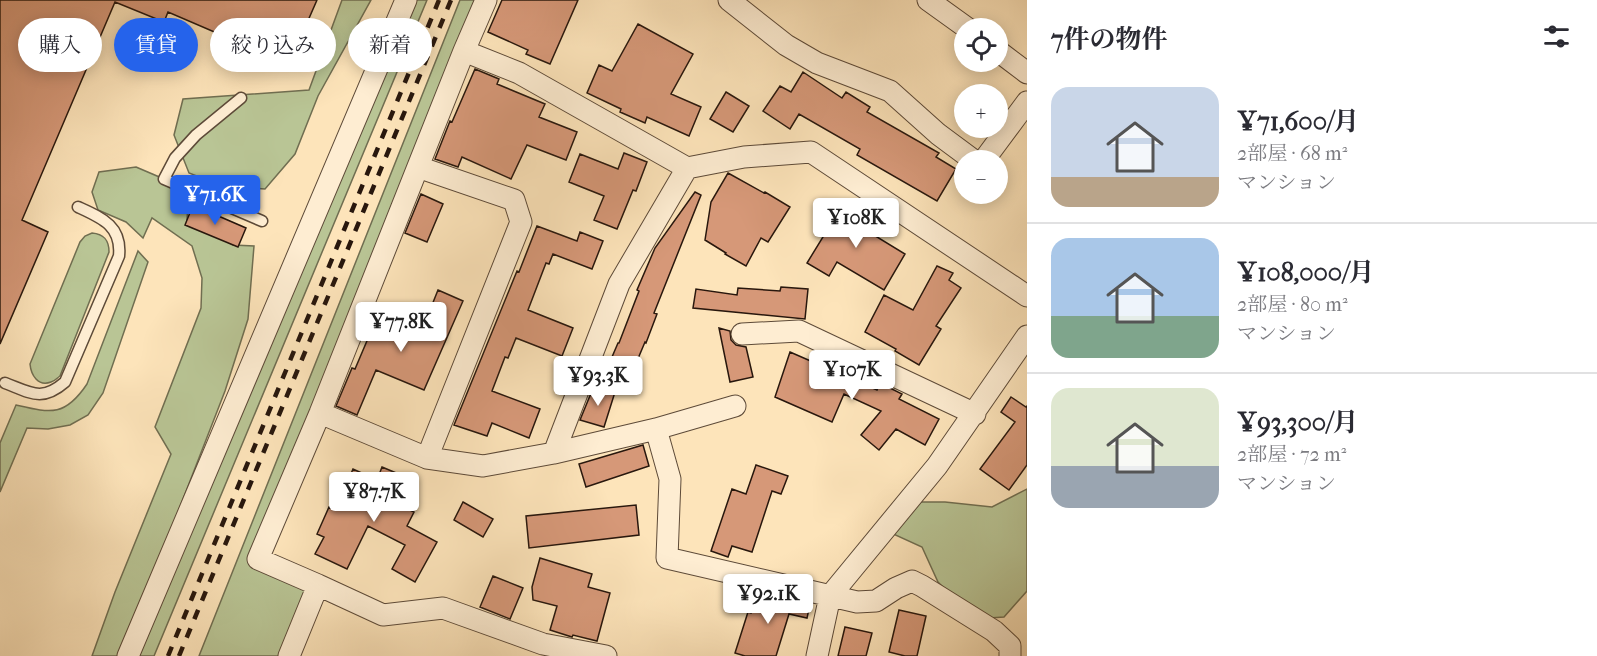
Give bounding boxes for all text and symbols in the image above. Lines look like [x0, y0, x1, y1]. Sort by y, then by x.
chip: 購入 [18, 18, 102, 72]
chip: 賃貸 [114, 18, 198, 72]
chip: 絞り込み [210, 18, 336, 72]
chip: 新着 [348, 18, 432, 72]
map controls [954, 18, 1008, 204]
button: locate [954, 18, 1008, 72]
icon: filters [1540, 20, 1573, 53]
text: 7件の物件 [1051, 24, 1168, 55]
button: + [954, 84, 1008, 138]
text: ¥71,600/月 [1237, 106, 1359, 137]
icon: home [1099, 111, 1171, 183]
text: 2部屋 · 68 m² [1237, 142, 1347, 165]
button: − [954, 150, 1008, 204]
text: マンション [1237, 171, 1336, 194]
pin: ¥71.6K [166, 175, 264, 226]
text: ¥71.6K [184, 183, 246, 206]
pin: ¥108K [814, 198, 898, 249]
text: ¥108K [827, 206, 885, 229]
text: ¥108,000/月 [1237, 257, 1375, 288]
icon: home [1099, 262, 1171, 334]
text: 2部屋 · 80 m² [1237, 293, 1348, 316]
pin: ¥77.8K [352, 302, 450, 353]
text: ¥77.8K [370, 310, 432, 333]
text: マンション [1237, 322, 1336, 345]
pin: ¥107K [810, 350, 894, 401]
pin: ¥93.3K [549, 356, 647, 407]
text: ¥107K [823, 358, 881, 381]
text: ¥93.3K [568, 364, 628, 387]
text: ¥93,300/月 [1237, 407, 1358, 438]
icon: home [1099, 412, 1171, 484]
text: 2部屋 · 72 m² [1237, 443, 1346, 466]
pin: ¥87.7K [325, 472, 423, 523]
text: マンション [1237, 472, 1336, 495]
text: ¥87.7K [343, 480, 405, 503]
pin: ¥92.1K [719, 574, 817, 625]
text: ¥92.1K [737, 582, 799, 605]

